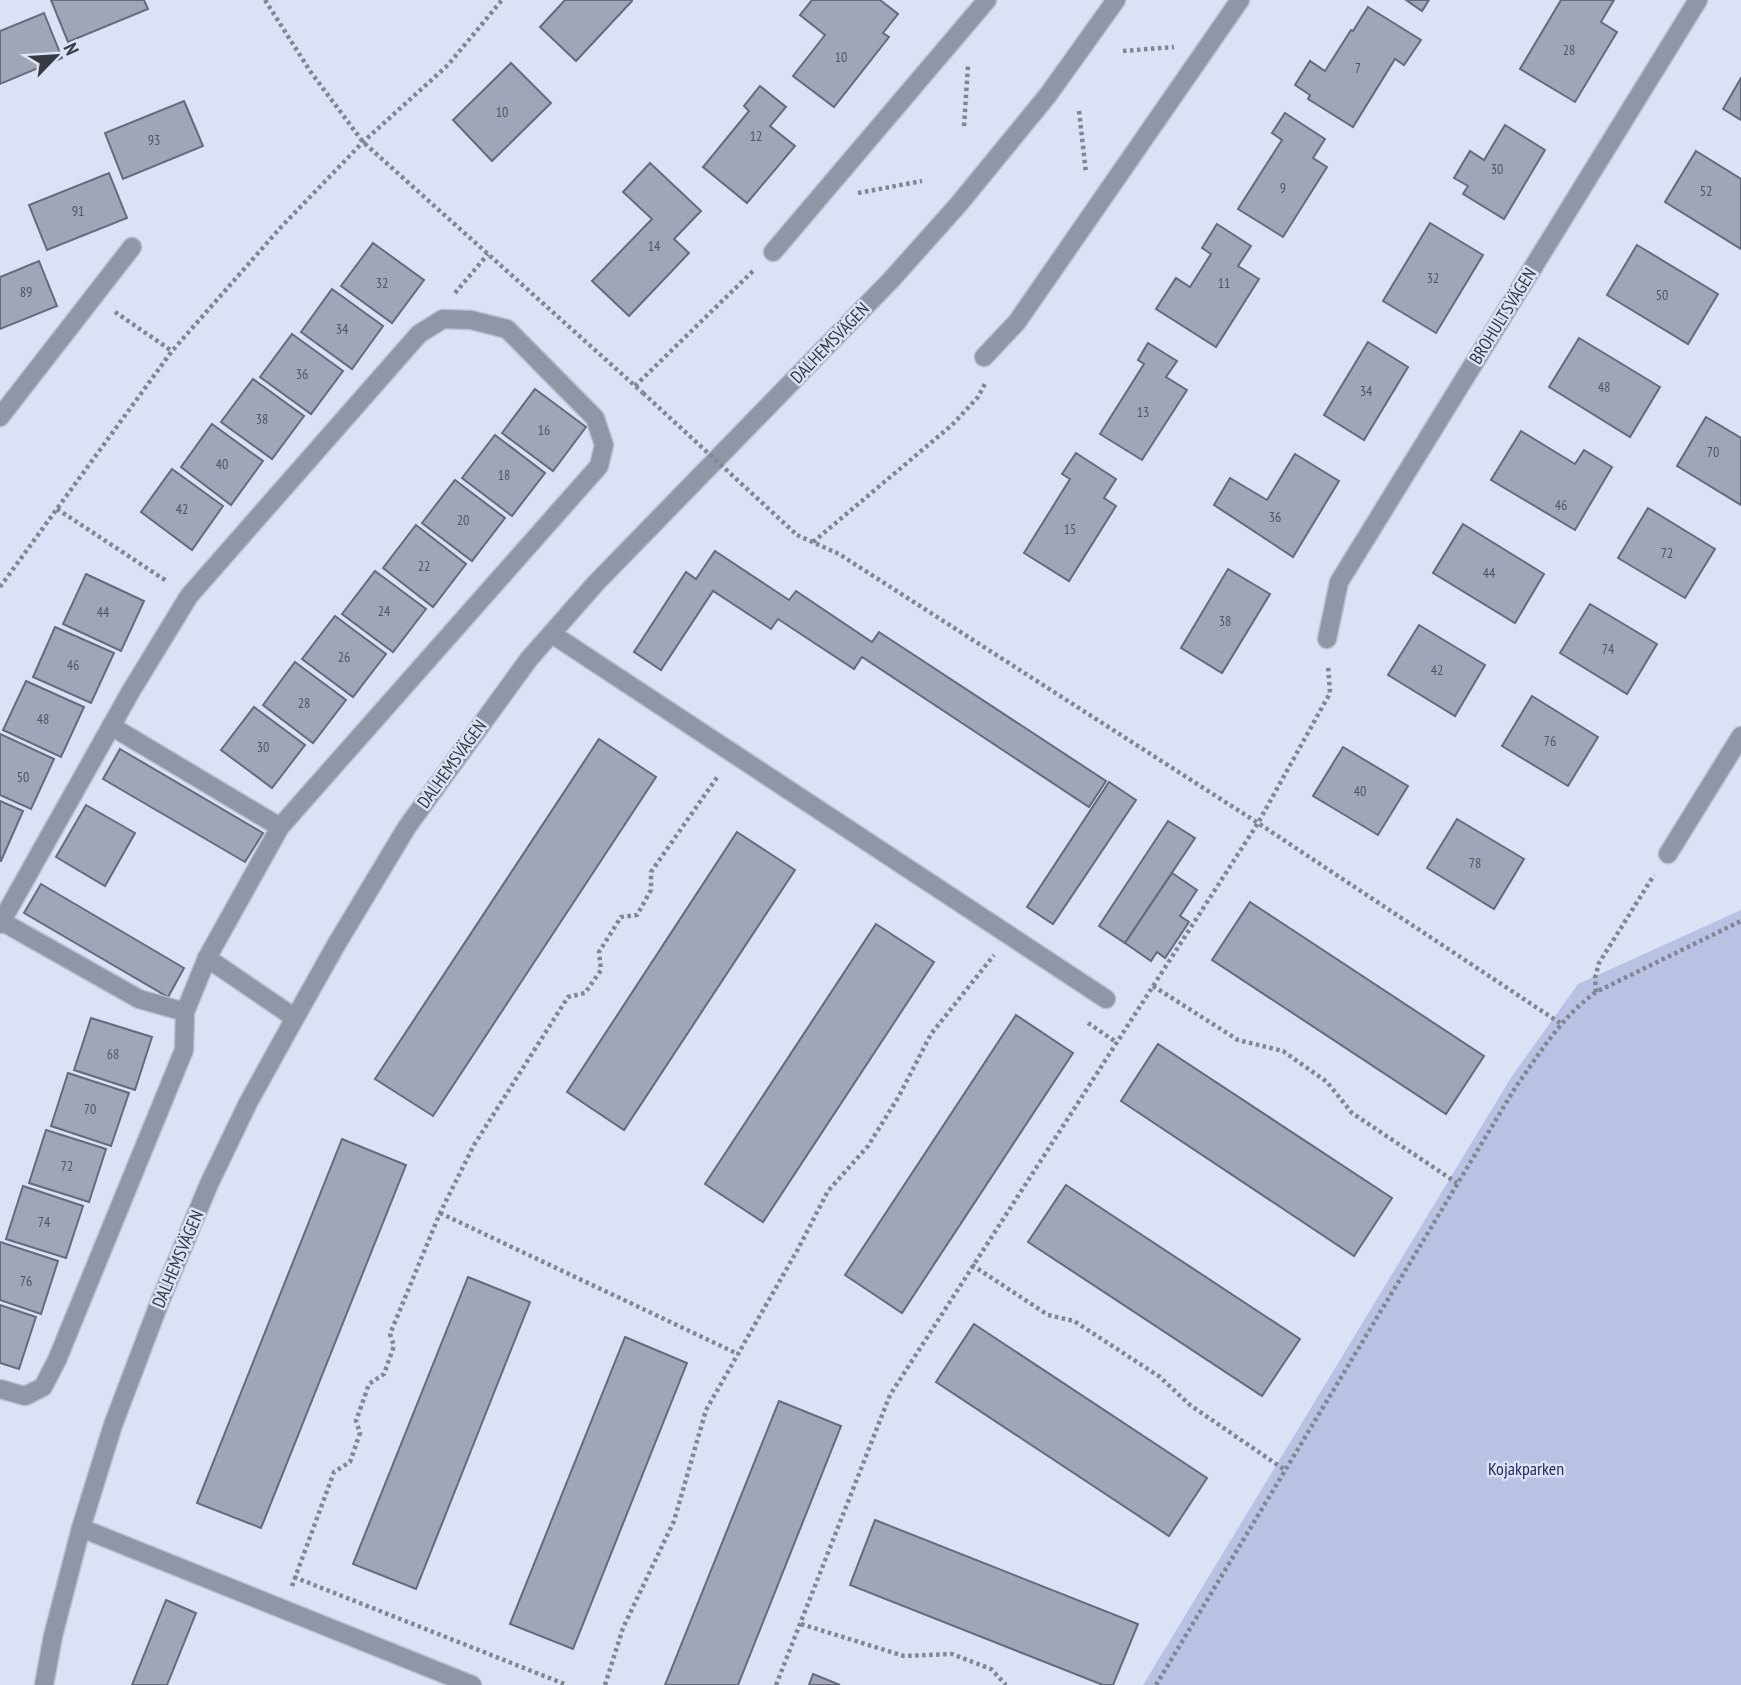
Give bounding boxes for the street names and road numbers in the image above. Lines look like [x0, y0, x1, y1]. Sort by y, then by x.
street label: BROHULTSVÄGEN [1464, 263, 1541, 368]
street label: DALHEMSVÄGEN [785, 297, 874, 388]
street label: DALHEMSVÄGEN [412, 715, 491, 812]
street label: DALHEMSVÄGEN [147, 1207, 208, 1311]

